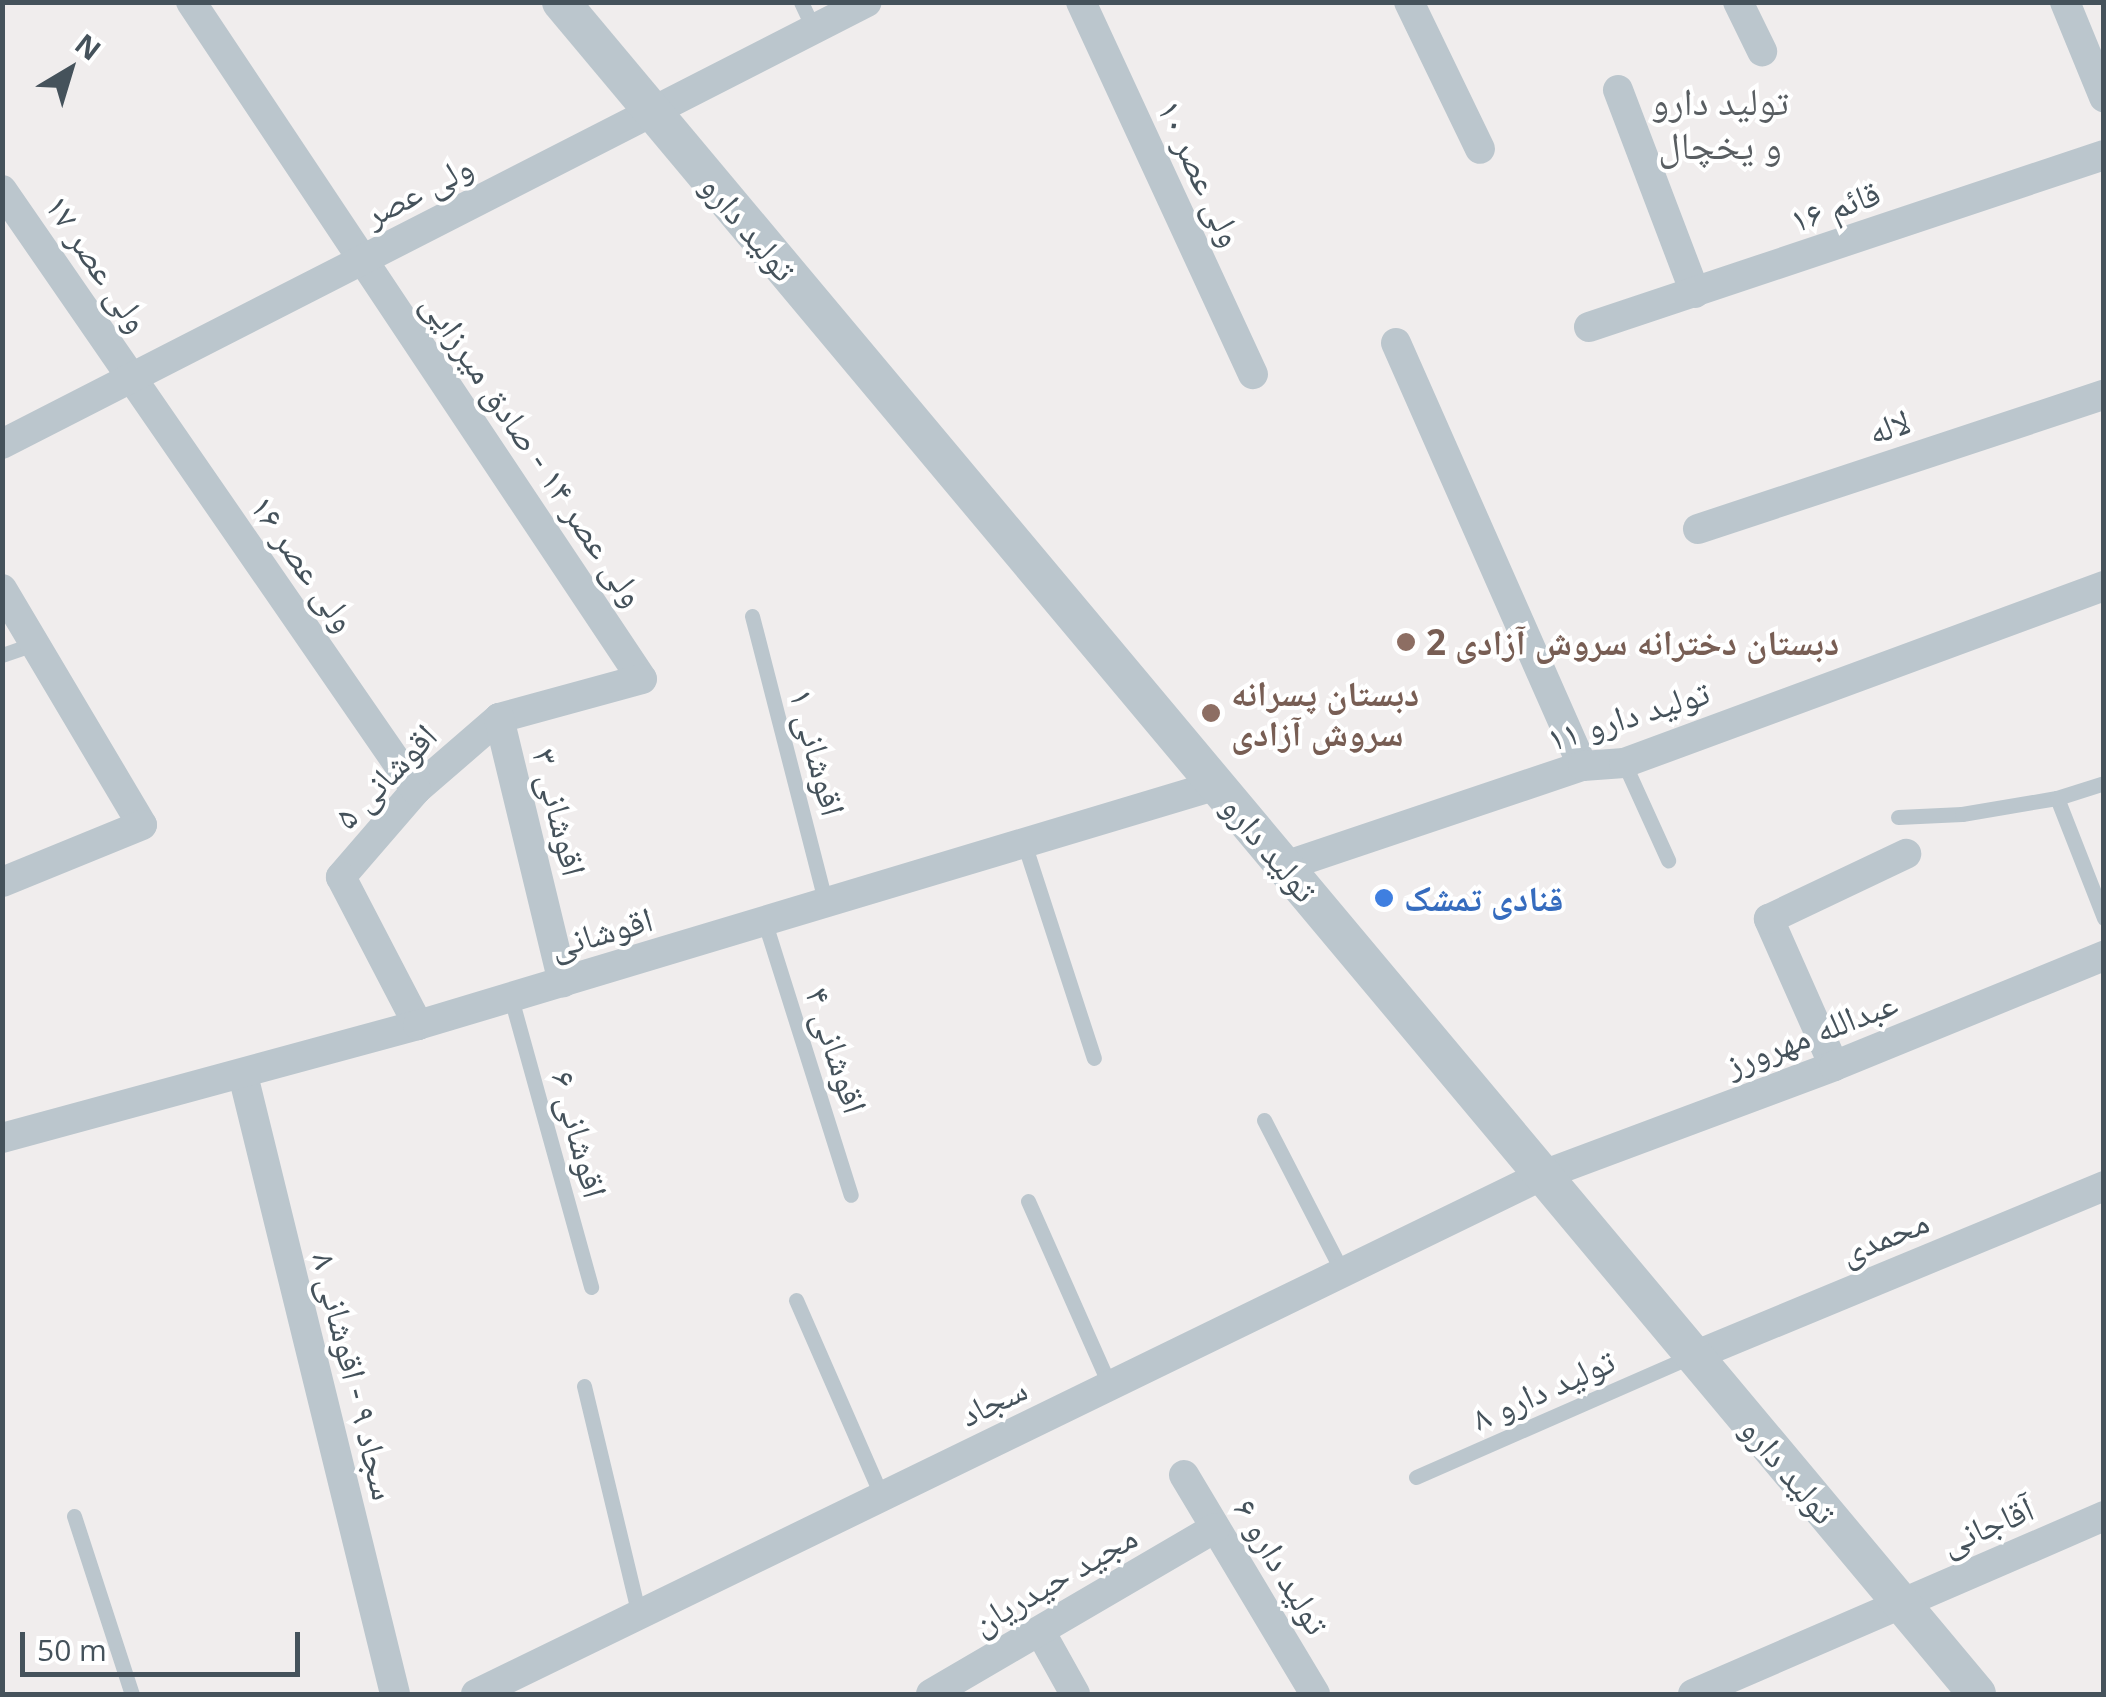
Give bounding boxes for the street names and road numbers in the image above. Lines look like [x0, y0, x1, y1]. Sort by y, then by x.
street label: ولی عصر ۱۰ [1149, 93, 1253, 253]
street label: ولی عصر [357, 145, 479, 235]
street label: تولید دارو [692, 165, 806, 289]
street label: قائم ۱۶ [1785, 171, 1885, 241]
street label: ولی عصر ۱۷ [37, 186, 159, 340]
street label: ولی عصر ۱۴ - صادق میرزایی [413, 284, 655, 614]
street label: لاله [1863, 400, 1915, 452]
street label: ولی عصر ۱۶ [242, 487, 366, 639]
street label: تولید دارو ۱۱ [1542, 670, 1714, 760]
street label: اقوشانی ۱ [781, 684, 855, 820]
street label: اقوشانی ۵ [325, 715, 445, 837]
street label: اقوشانی ۳ [524, 744, 596, 880]
street label: تولید دارو [1213, 786, 1327, 910]
street label: اقوشانی [545, 897, 657, 967]
street label: عبدالله مهرورز [1719, 981, 1903, 1085]
street label: اقوشانی ۴ [797, 982, 877, 1118]
street label: اقوشانی ۶ [543, 1066, 617, 1202]
street label: محمدی [1834, 1199, 1934, 1273]
street label: سجاد ۹ - اقوشانی ۸ [304, 1248, 406, 1504]
street label: تولید دارو ۸ [1465, 1339, 1621, 1439]
street label: سجاد [952, 1367, 1034, 1435]
street label: تولید دارو [1732, 1408, 1846, 1532]
street label: آقاجانی [1934, 1487, 2040, 1563]
street label: تولید دارو ۶ [1225, 1490, 1339, 1642]
street label: مجید حیدریان [964, 1515, 1144, 1643]

